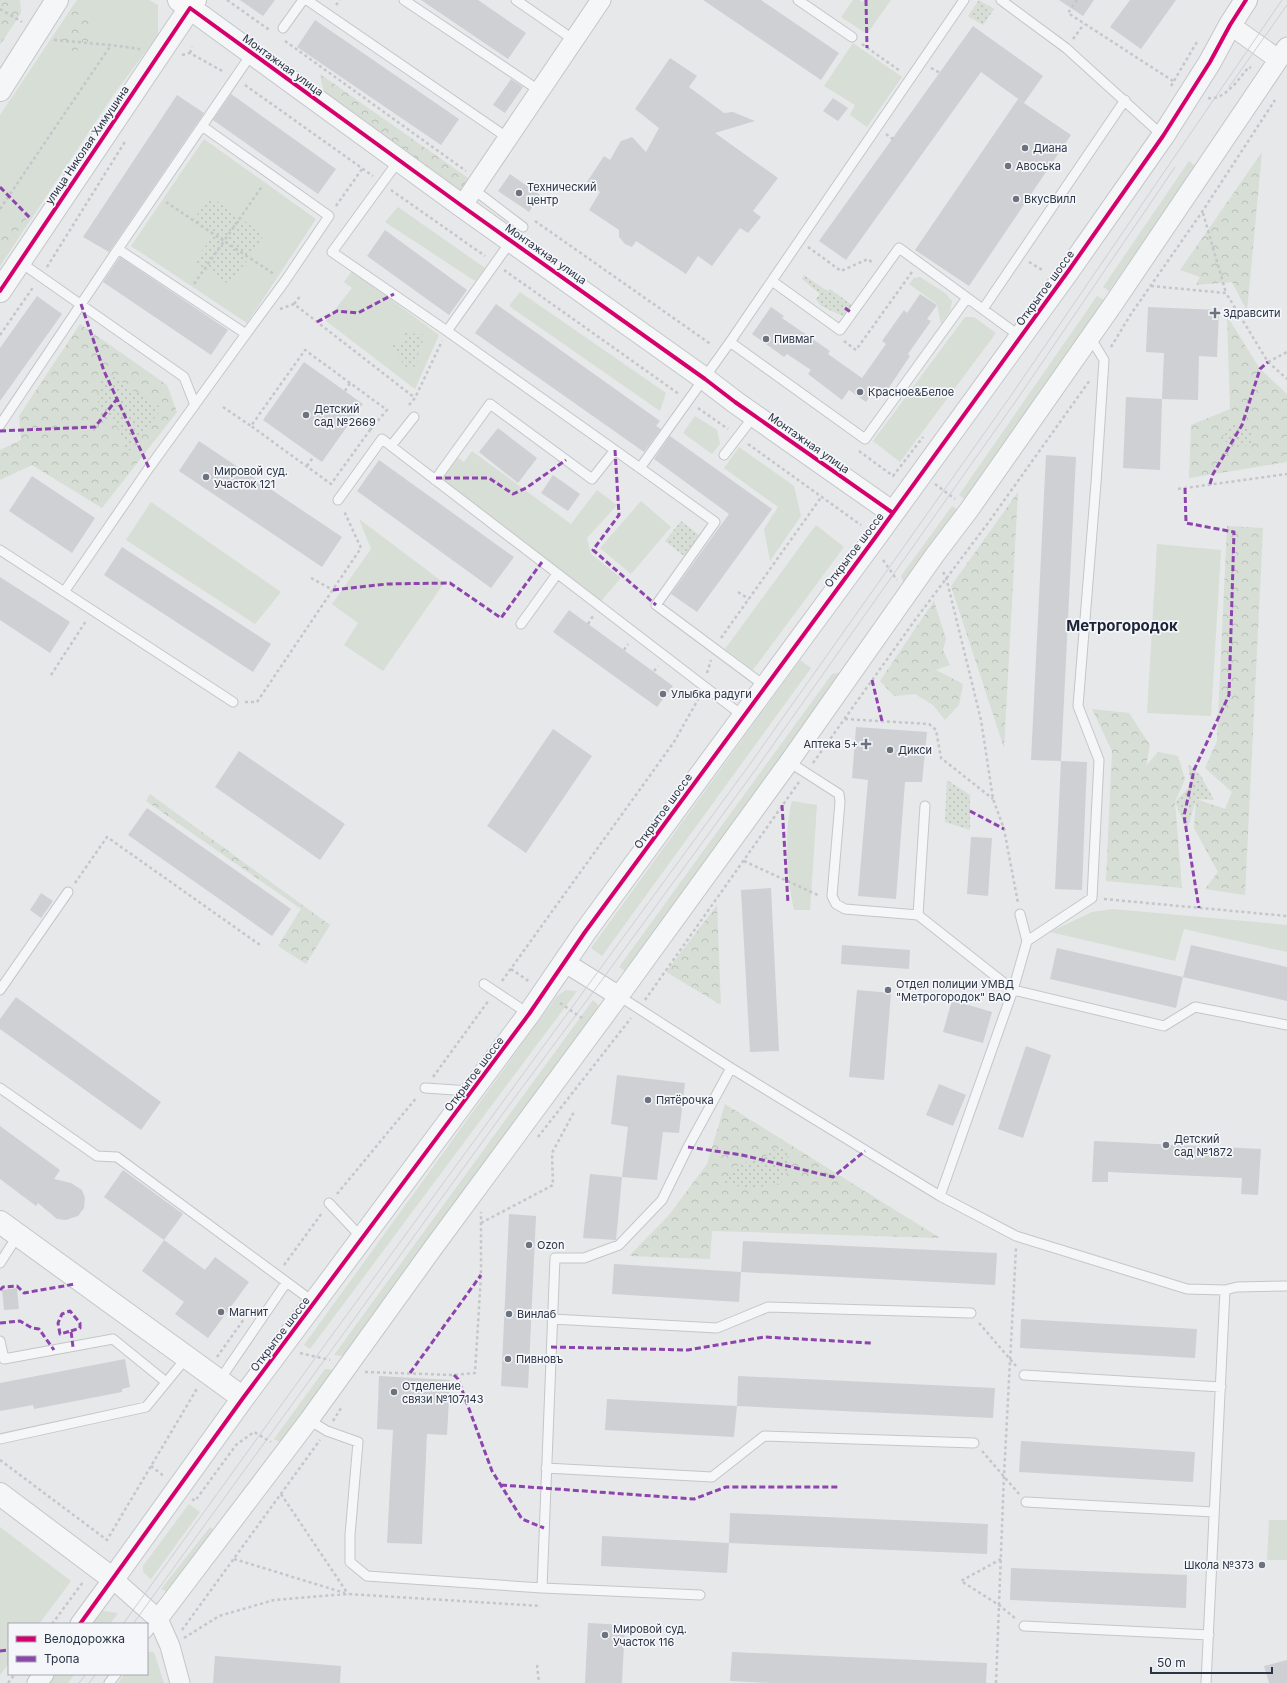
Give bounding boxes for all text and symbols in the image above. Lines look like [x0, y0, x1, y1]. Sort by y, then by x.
street label: Монтажная улица [240, 31, 326, 99]
street label: улица Николая Химушина [42, 83, 132, 207]
place label: Диана [1033, 141, 1067, 155]
marker: Диана [1020, 143, 1030, 153]
place label: Авоська [1016, 159, 1061, 173]
marker: Авоська [1003, 161, 1013, 171]
place label: Технический центр [527, 180, 596, 207]
marker: Технический центр [514, 188, 524, 198]
place label: ВкусВилл [1024, 192, 1076, 206]
marker: ВкусВилл [1011, 194, 1021, 204]
street label: Монтажная улица [503, 221, 589, 287]
street label: Открытое шоссе [1013, 247, 1077, 329]
place label: Здравсити [1223, 306, 1281, 320]
marker: Здравсити [1210, 308, 1220, 318]
place label: Пивмаг [774, 332, 815, 346]
marker: Пивмаг [761, 334, 771, 344]
place label: Красное&Белое [868, 385, 954, 399]
marker: Красное&Белое [855, 387, 865, 397]
place label: Детский сад №2669 [314, 402, 376, 429]
marker: Детский сад №2669 [301, 410, 311, 420]
street label: Монтажная улица [766, 410, 852, 476]
place label: Мировой суд. Участок 121 [214, 464, 288, 491]
marker: Мировой суд. Участок 121 [201, 472, 211, 482]
street label: Открытое шоссе [821, 510, 887, 590]
district label: Метрогородок [1066, 616, 1178, 635]
place label: Улыбка радуги [671, 687, 752, 701]
marker: Улыбка радуги [658, 689, 668, 699]
place label: Аптека 5+ [803, 737, 858, 751]
marker: Аптека 5+ [861, 739, 871, 749]
place label: Дикси [898, 743, 932, 757]
marker: Дикси [885, 745, 895, 755]
street label: Открытое шоссе [631, 770, 695, 852]
place label: Отдел полиции УМВД "Метрогородок" ВАО [896, 977, 1014, 1004]
marker: Отдел полиции УМВД "Метрогородок" ВАО [883, 985, 893, 995]
street label: Открытое шоссе [441, 1034, 507, 1114]
place label: Пятёрочка [656, 1093, 714, 1107]
marker: Пятёрочка [643, 1095, 653, 1105]
place label: Детский сад №1872 [1174, 1132, 1233, 1159]
marker: Детский сад №1872 [1161, 1140, 1171, 1150]
place label: Ozon [537, 1238, 564, 1252]
marker: Ozon [524, 1240, 534, 1250]
street label: Открытое шоссе [247, 1294, 313, 1374]
place label: Магнит [229, 1305, 269, 1319]
marker: Магнит [216, 1307, 226, 1317]
place label: Винлаб [517, 1307, 556, 1321]
marker: Винлаб [504, 1309, 514, 1319]
place label: Пивновъ [516, 1352, 563, 1366]
marker: Пивновъ [503, 1354, 513, 1364]
place label: Отделение связи №107143 [402, 1379, 484, 1406]
marker: Отделение связи №107143 [389, 1387, 399, 1397]
place label: Школа №373 [1184, 1558, 1254, 1572]
marker: Школа №373 [1257, 1560, 1267, 1570]
place label: Мировой суд. Участок 116 [613, 1622, 687, 1649]
legend [8, 1623, 148, 1675]
marker: Мировой суд. Участок 116 [600, 1630, 610, 1640]
text: Велодорожка [44, 1631, 125, 1646]
scale bar [1151, 1649, 1272, 1675]
text: Тропа [44, 1651, 79, 1666]
text: 50 m [1157, 1655, 1186, 1670]

